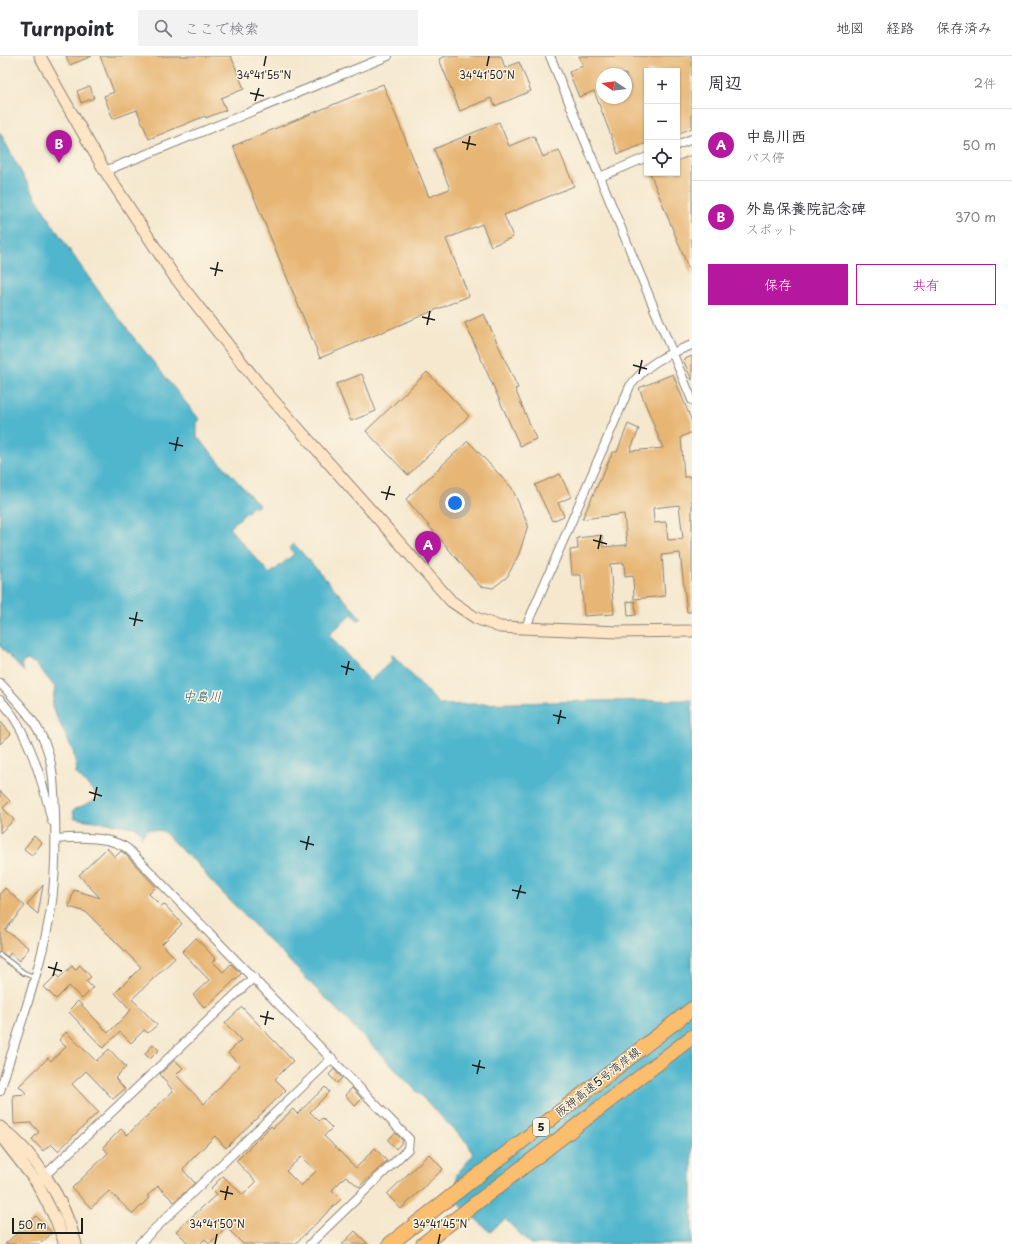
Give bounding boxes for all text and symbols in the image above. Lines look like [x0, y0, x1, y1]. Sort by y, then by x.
search box [138, 10, 418, 46]
text: Turnpoint [20, 14, 114, 42]
text: ここで検索 [184, 16, 259, 39]
icon: search [152, 17, 174, 39]
text: 地図 [836, 17, 864, 38]
text: 経路 [886, 17, 914, 38]
text: 保存済み [936, 17, 992, 38]
text: 34°41'55"N [237, 67, 292, 82]
text: 34°41'50"N [459, 67, 515, 82]
north arrow [596, 68, 632, 104]
map controls [644, 68, 680, 176]
button: + [644, 68, 680, 104]
text: 周辺 [708, 69, 742, 95]
text: 2件 [974, 73, 996, 92]
button: − [644, 104, 680, 140]
text: 中島川西 [746, 124, 806, 147]
pin: B [46, 130, 72, 163]
text: A [716, 135, 726, 154]
text: 50 m [962, 135, 996, 154]
button: locate [644, 140, 680, 176]
text: バス停 [746, 147, 785, 166]
text: 外島保養院記念碑 [746, 196, 866, 219]
text: B [717, 207, 725, 226]
text: 370 m [955, 207, 996, 226]
text: スポット [746, 219, 798, 238]
button: 保存 [708, 264, 848, 305]
button: 共有 [856, 264, 996, 305]
your location [445, 493, 465, 513]
pin: A [415, 531, 441, 564]
water label: 中島川 [182, 686, 222, 705]
street label: 阪神高速5号湾岸線 [551, 1042, 644, 1120]
road number: 5 [533, 1118, 549, 1136]
scale bar [12, 1216, 83, 1235]
text: 50 m [18, 1216, 47, 1233]
text: 34°41'50"N [189, 1216, 245, 1231]
text: 34°41'45"N [413, 1216, 468, 1231]

